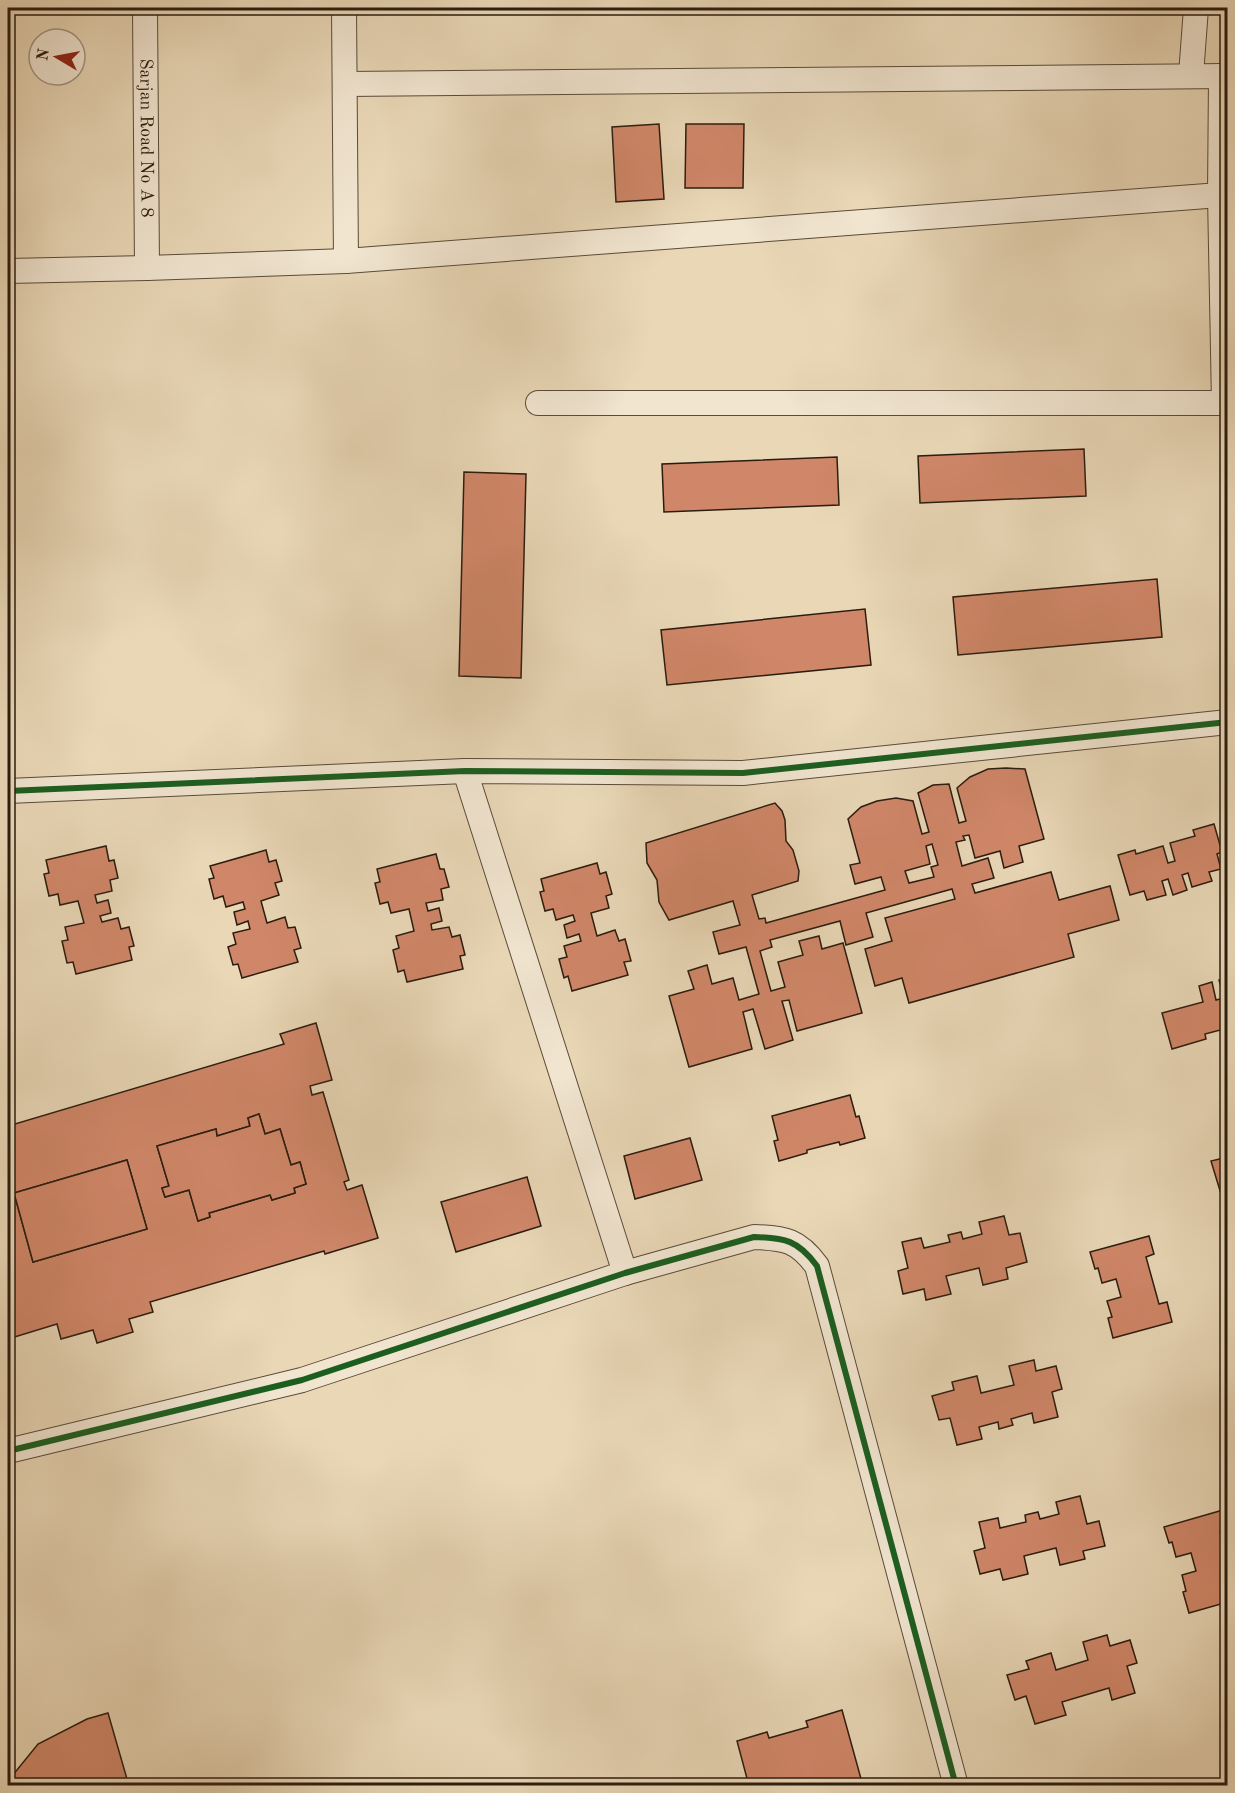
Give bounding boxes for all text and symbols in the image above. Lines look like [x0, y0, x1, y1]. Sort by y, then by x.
north arrow [27, 27, 87, 87]
text: N [35, 47, 53, 62]
street label: Sarjan Road No A 8 [136, 58, 156, 218]

